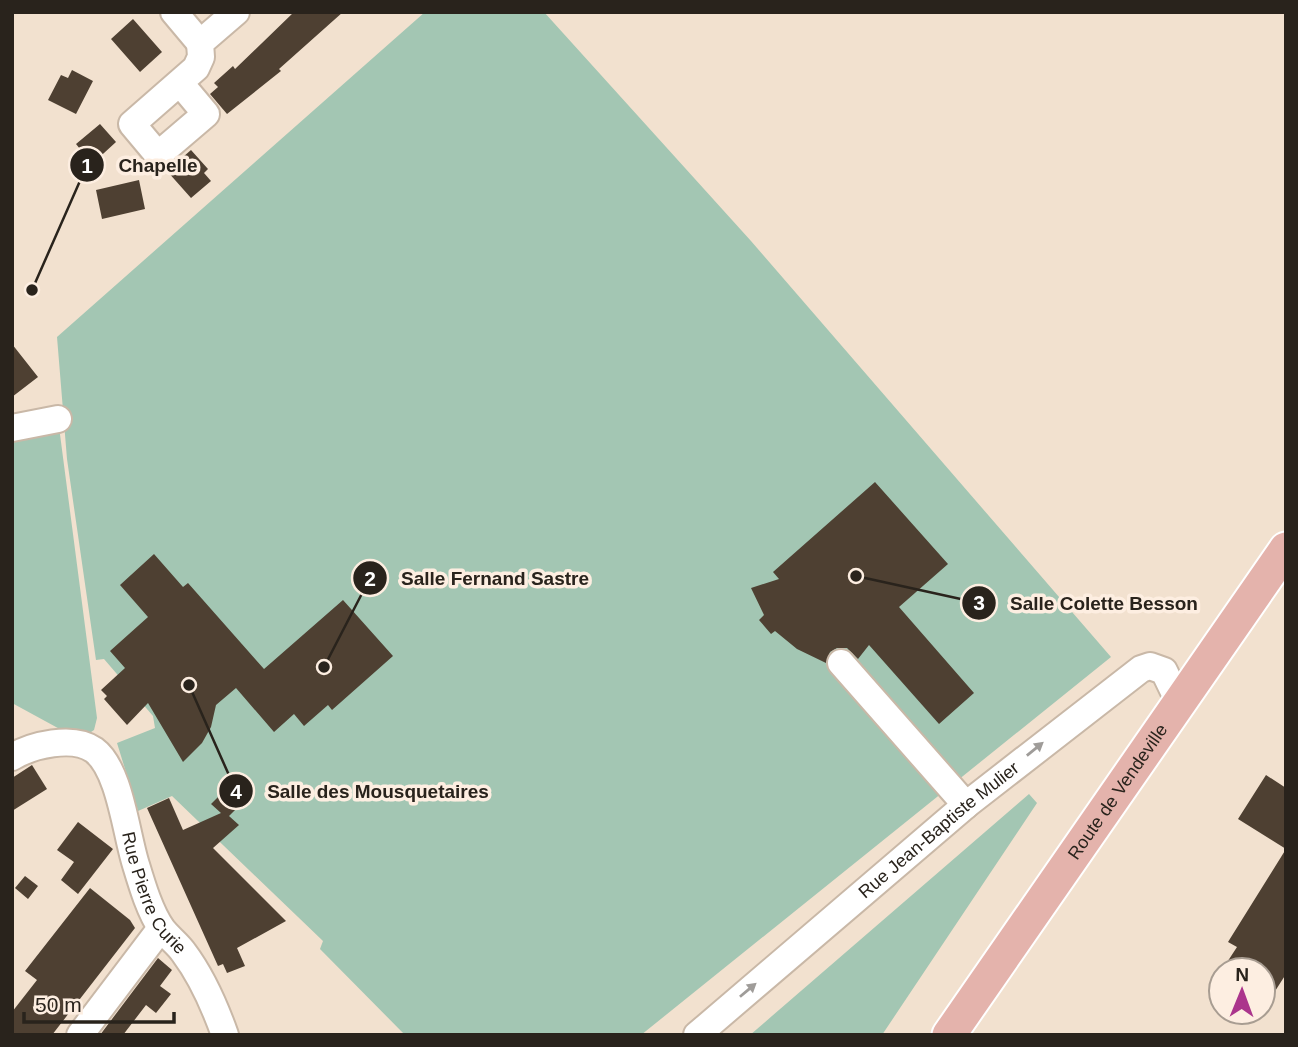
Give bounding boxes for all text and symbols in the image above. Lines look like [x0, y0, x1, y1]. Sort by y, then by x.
callout: Chapelle [69, 145, 211, 185]
text: 1 [81, 154, 93, 177]
text: Chapelle [118, 155, 198, 176]
callout: Salle Fernand Sastre [352, 558, 603, 598]
text: 2 [364, 567, 376, 590]
text: Salle Fernand Sastre [401, 568, 589, 589]
callout: Salle Colette Besson [961, 583, 1212, 623]
text: 3 [973, 591, 985, 614]
text: Salle Colette Besson [1010, 593, 1198, 614]
street label: Route de Vendeville [1064, 720, 1172, 863]
one-way arrow [1026, 742, 1043, 757]
street label: Rue Jean-Baptiste Mulier [855, 758, 1023, 902]
callout: Salle des Mousquetaires [218, 771, 503, 811]
text: 4 [230, 780, 242, 803]
text: Salle des Mousquetaires [267, 781, 489, 802]
street label: Rue Pierre Curie [118, 830, 190, 958]
north arrow [1207, 956, 1277, 1026]
text: N [1235, 964, 1249, 985]
scale bar [24, 981, 175, 1025]
one-way arrow [739, 983, 757, 998]
text: 50 m [35, 993, 82, 1016]

